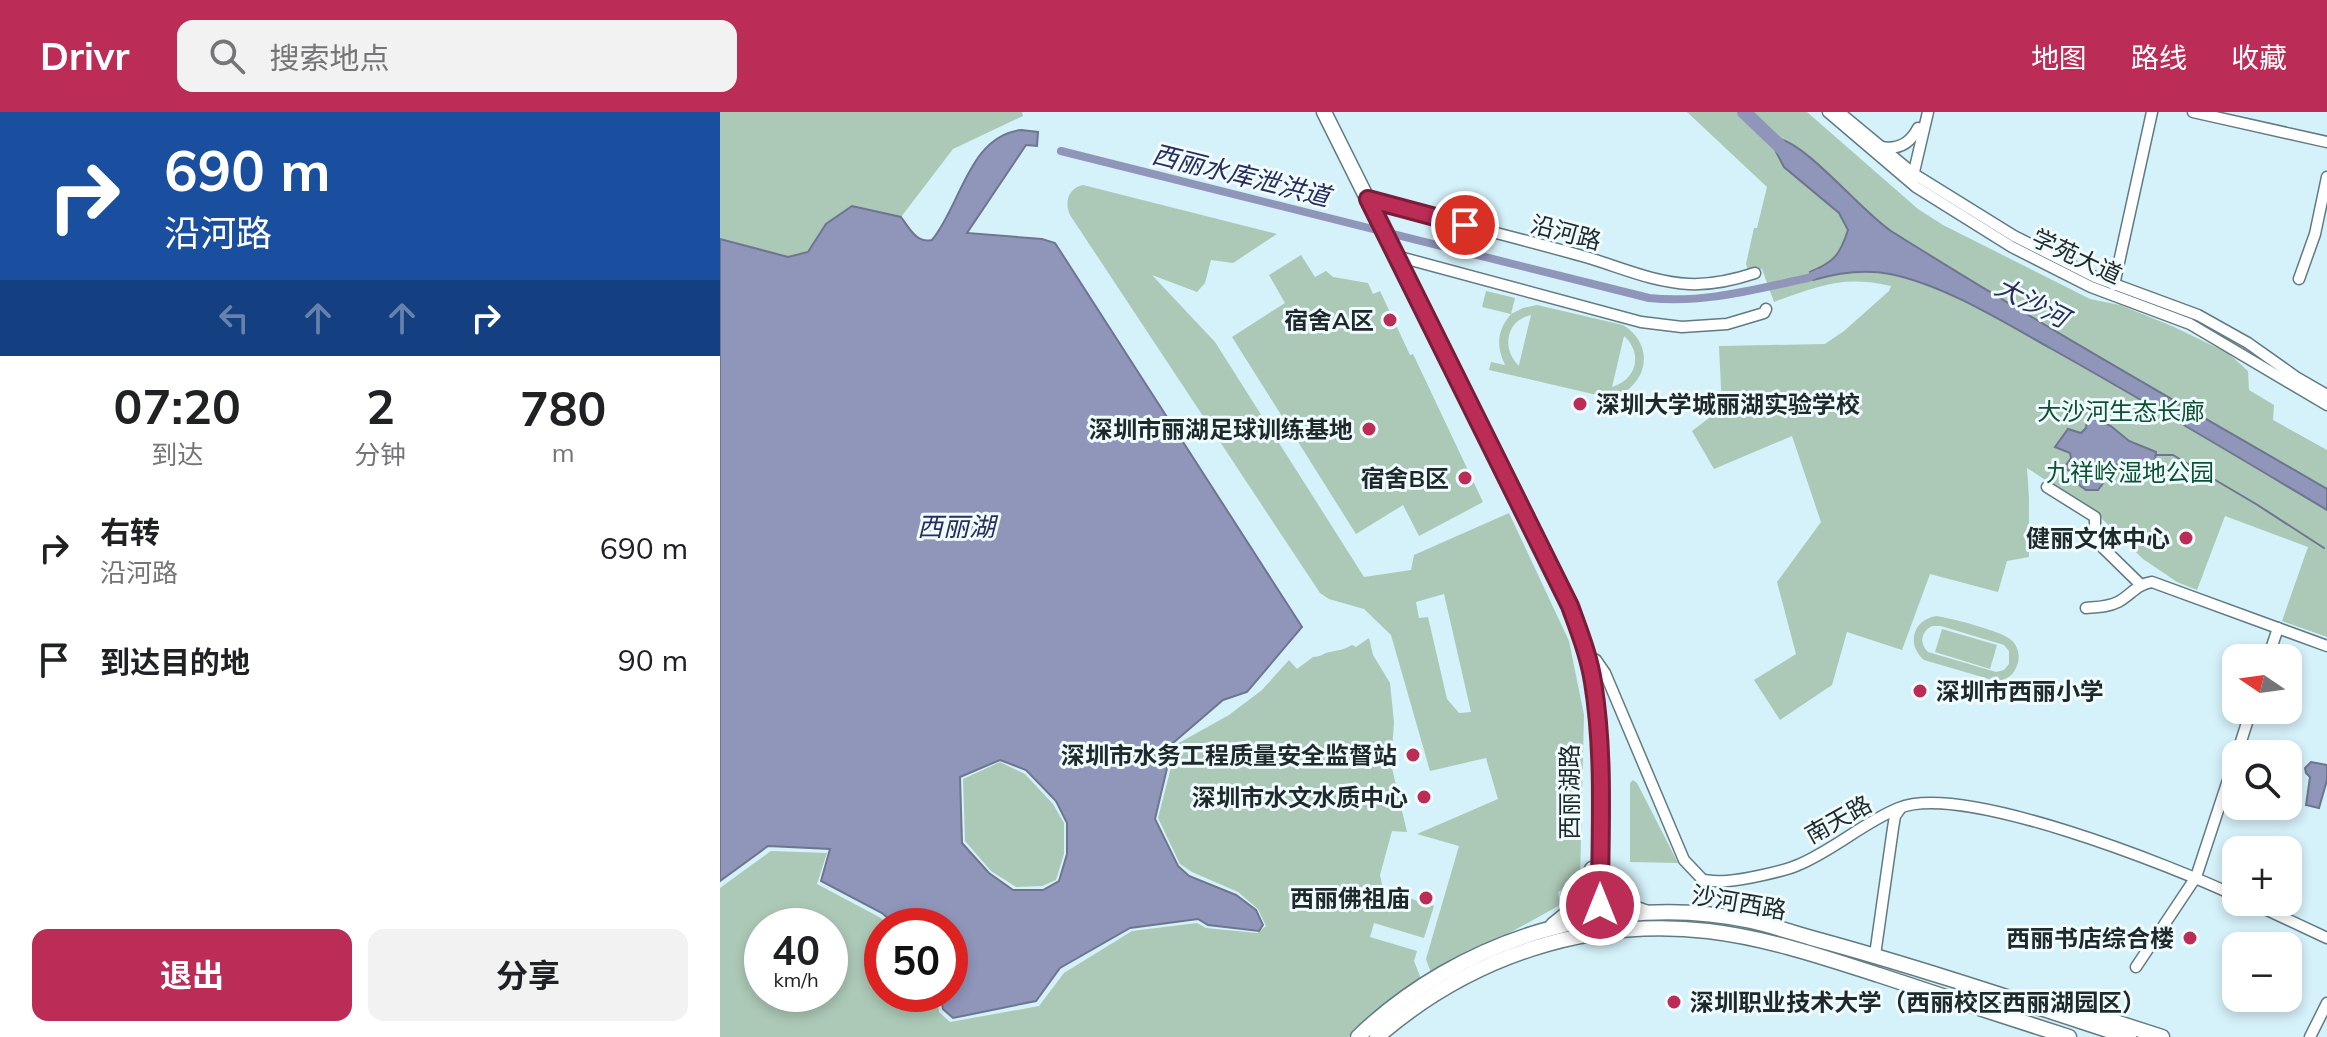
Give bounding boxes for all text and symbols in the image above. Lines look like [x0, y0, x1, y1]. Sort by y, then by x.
search box [177, 20, 737, 92]
text: Drivr [40, 32, 129, 80]
icon: search [205, 34, 249, 78]
text: 搜索地点 [269, 39, 389, 77]
text: 地图 [2031, 40, 2087, 75]
text: 路线 [2131, 40, 2187, 75]
text: 收藏 [2231, 40, 2287, 75]
text: 690 m [164, 135, 331, 205]
water label: 西丽水库泄洪道 [1149, 137, 1337, 214]
icon: right [32, 144, 136, 248]
pin [1431, 191, 1499, 259]
icon: arrive [1443, 203, 1487, 247]
street label: 沿河路 [1527, 208, 1605, 256]
text: 沿河路 [164, 210, 272, 255]
street label: 学苑大道 [2027, 222, 2127, 290]
water label: 大沙河 [1990, 270, 2079, 337]
icon: left [212, 296, 256, 340]
icon: ahead [296, 296, 340, 340]
icon: ahead [380, 296, 424, 340]
icon: right [464, 296, 508, 340]
place label: 宿舍A区 [1284, 305, 1374, 335]
marker: 宿舍A区 [1381, 311, 1399, 329]
text: 07:20 [114, 376, 241, 436]
text: 2 [366, 376, 395, 436]
text: 780 [520, 378, 606, 438]
place label: 深圳大学城丽湖实验学校 [1596, 389, 1860, 419]
marker: 深圳大学城丽湖实验学校 [1571, 395, 1589, 413]
park label: 大沙河生态长廊 [2037, 396, 2205, 426]
place label: 深圳市丽湖足球训练基地 [1089, 414, 1353, 444]
marker: 深圳市丽湖足球训练基地 [1360, 420, 1378, 438]
text: m [552, 436, 575, 469]
text: 到达 [151, 438, 203, 471]
text: 分钟 [354, 438, 406, 471]
park label: 九祥岭湿地公园 [2046, 457, 2214, 487]
place label: 宿舍B区 [1360, 463, 1449, 493]
marker: 宿舍B区 [1456, 469, 1474, 487]
water label: 西丽湖 [917, 510, 999, 543]
text: 右转 [100, 513, 160, 551]
place label: 健丽文体中心 [2026, 523, 2170, 553]
icon: right [32, 526, 76, 570]
text: 690 m [600, 529, 688, 567]
marker: 健丽文体中心 [2177, 529, 2195, 547]
text: 沿河路 [100, 556, 178, 589]
icon: arrive [32, 638, 76, 682]
text: 90 m [618, 641, 688, 679]
text: 到达目的地 [100, 643, 250, 681]
north arrow [2222, 644, 2302, 724]
map controls [2222, 644, 2302, 1012]
place label: 深圳市西丽小学 [1936, 676, 2104, 706]
marker: 深圳市西丽小学 [1911, 682, 1929, 700]
place label: 深圳市水务工程质量安全监督站 [1061, 740, 1397, 770]
button: search [2222, 740, 2302, 820]
street label: 西丽湖路 [1554, 744, 1584, 840]
marker: 深圳市水务工程质量安全监督站 [1404, 746, 1422, 764]
place label: 深圳市水文水质中心 [1192, 782, 1408, 812]
marker: 深圳市水文水质中心 [1415, 788, 1433, 806]
street label: 南天路 [1799, 788, 1877, 850]
button: + [2222, 836, 2302, 916]
position arrow [1558, 863, 1642, 947]
street label: 沙河西路 [1689, 879, 1789, 925]
place label: 西丽佛祖庙 [1290, 883, 1410, 913]
marker: 西丽佛祖庙 [1417, 889, 1435, 907]
speed limit sign: 50 [864, 908, 968, 1012]
place label: 西丽书店综合楼 [2006, 923, 2174, 953]
text: 40 [772, 925, 820, 975]
button: 退出 [32, 929, 352, 1021]
button: 分享 [368, 929, 688, 1021]
marker: 西丽书店综合楼 [2181, 929, 2199, 947]
button: − [2222, 932, 2302, 1012]
text: km/h [773, 967, 819, 992]
place label: 深圳职业技术大学（西丽校区西丽湖园区） [1690, 987, 2146, 1017]
marker: 深圳职业技术大学（西丽校区西丽湖园区） [1665, 993, 1683, 1011]

